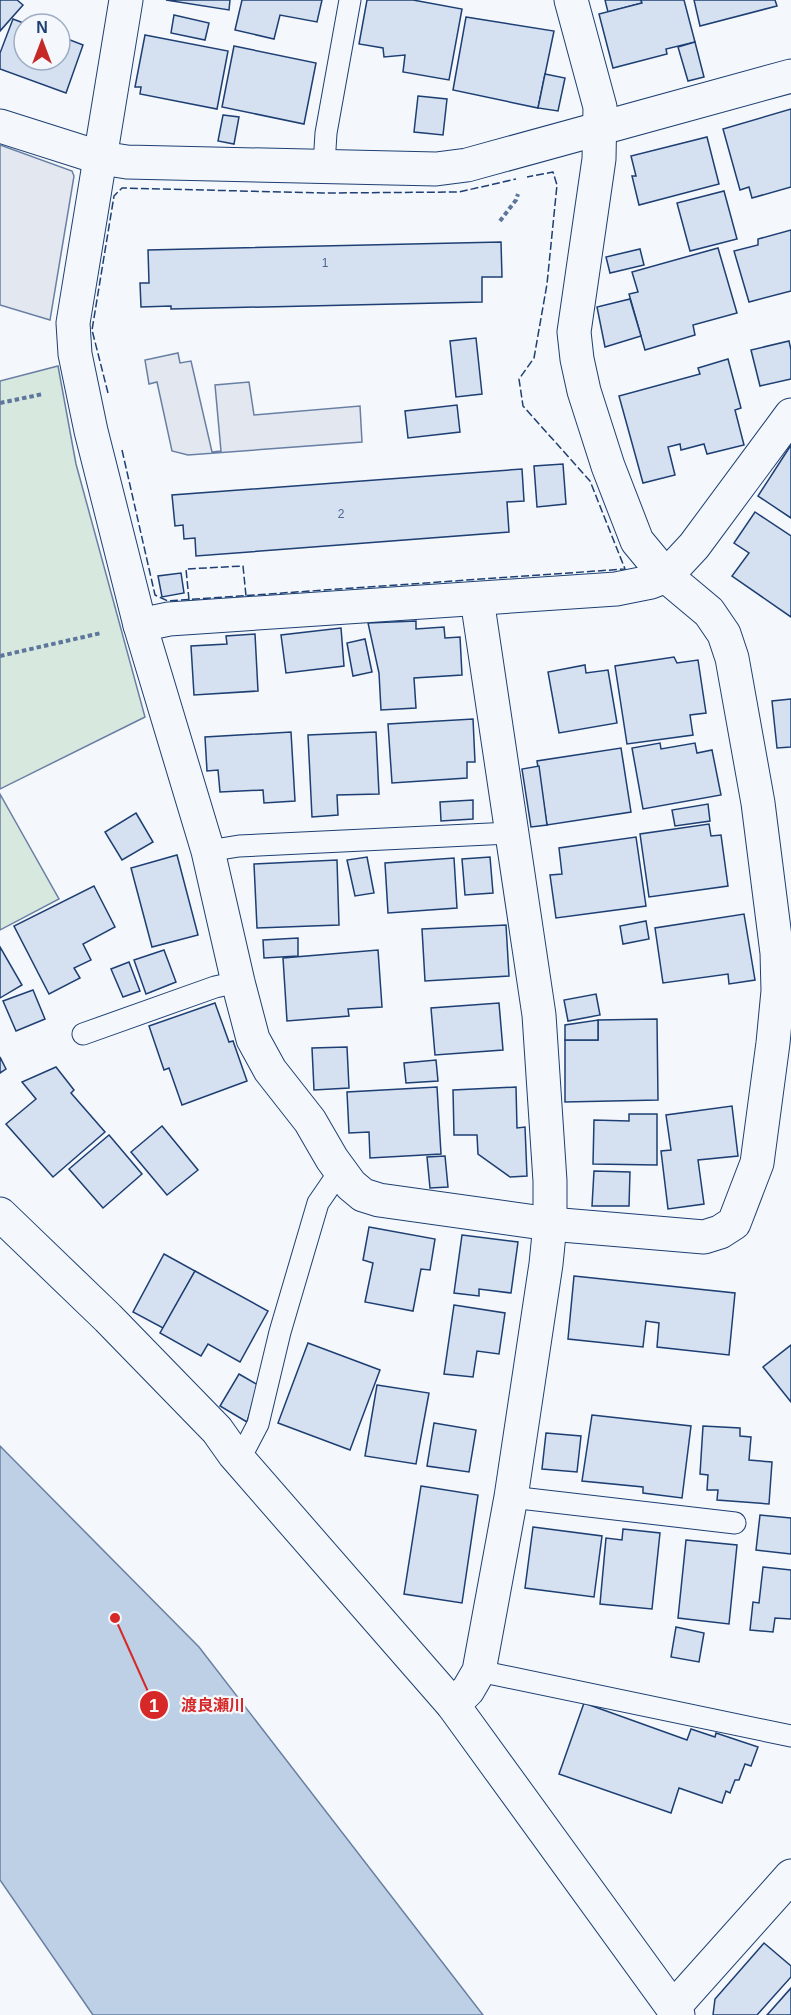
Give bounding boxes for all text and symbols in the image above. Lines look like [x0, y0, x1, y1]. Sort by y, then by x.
north arrow [12, 12, 72, 72]
text: N [36, 19, 48, 36]
house number: 1 [322, 256, 329, 270]
house number: 2 [338, 507, 345, 521]
callout: 渡良瀬川 [139, 1688, 257, 1722]
text: 1 [149, 1696, 159, 1716]
text: 渡良瀬川 [181, 1697, 245, 1714]

